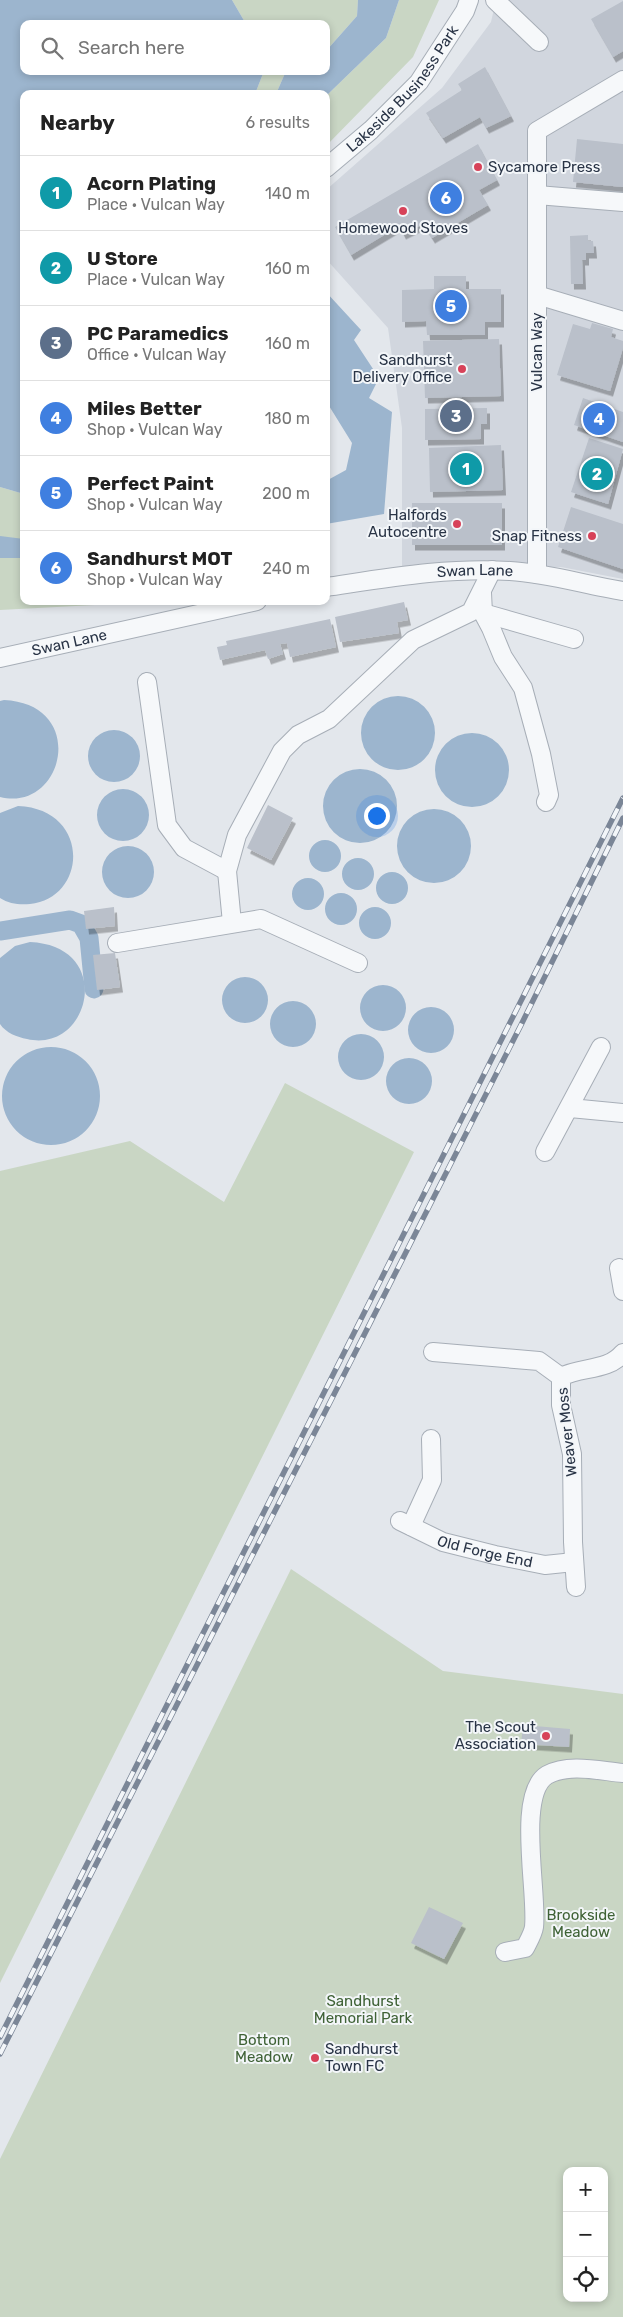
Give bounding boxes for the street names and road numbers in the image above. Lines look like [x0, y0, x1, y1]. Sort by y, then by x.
street label: Lakeside Business Park [343, 22, 462, 156]
street label: Vulcan Way [528, 312, 546, 392]
street label: Swan Lane [436, 561, 514, 581]
street label: Swan Lane [30, 626, 109, 660]
street label: Weaver Moss [553, 1386, 581, 1477]
street label: Old Forge End [434, 1531, 534, 1571]

